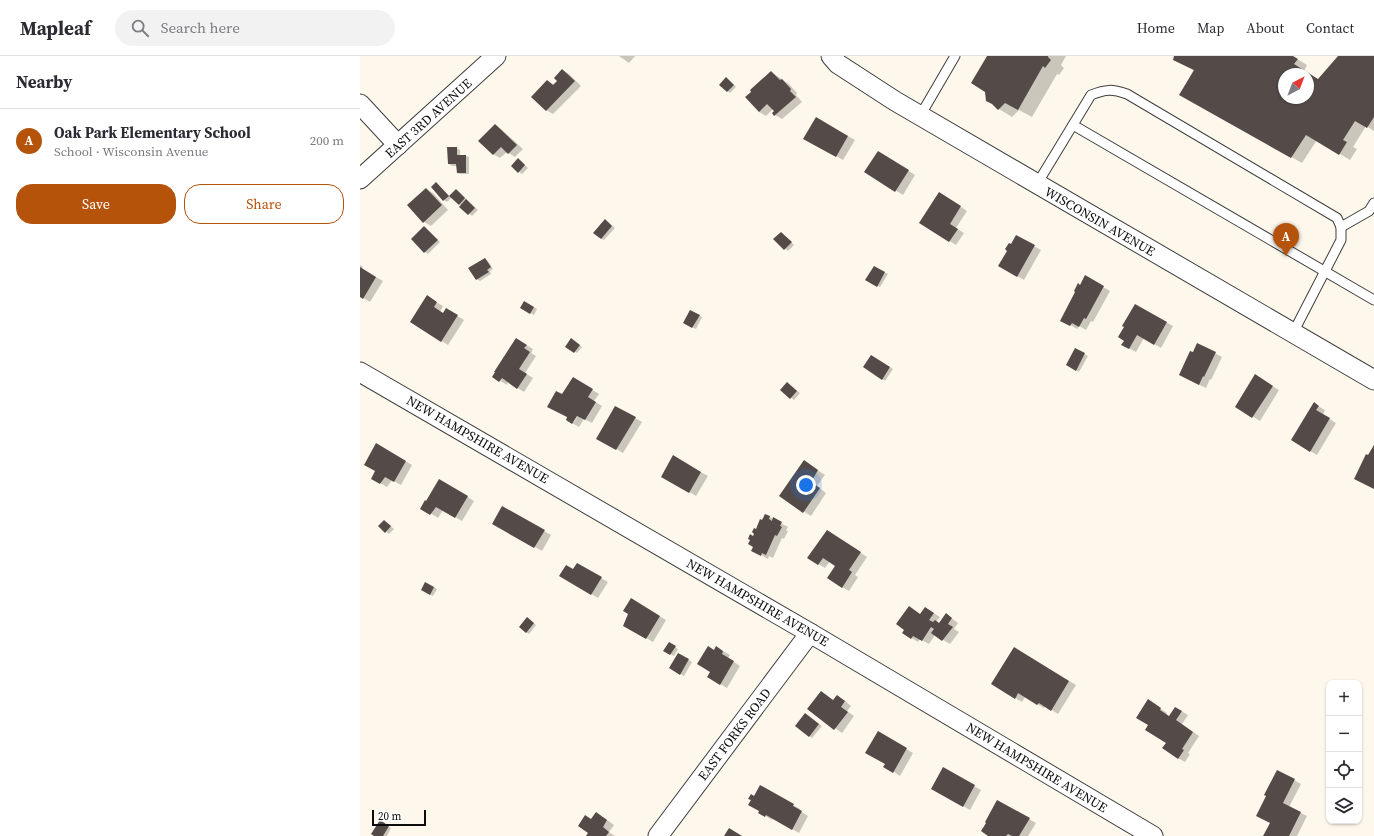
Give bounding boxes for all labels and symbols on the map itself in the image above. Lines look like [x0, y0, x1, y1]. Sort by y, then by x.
north arrow [1278, 68, 1314, 104]
street label: EAST 3RD AVENUE [381, 75, 475, 162]
street label: WISCONSIN AVENUE [1042, 183, 1158, 260]
pin: A [1273, 223, 1299, 256]
street label: NEW HAMPSHIRE AVENUE [404, 392, 552, 487]
your location [796, 475, 816, 495]
street label: NEW HAMPSHIRE AVENUE [684, 555, 832, 650]
street label: EAST FORKS ROAD [694, 685, 775, 784]
street label: NEW HAMPSHIRE AVENUE [963, 719, 1110, 816]
scale bar [372, 808, 426, 827]

